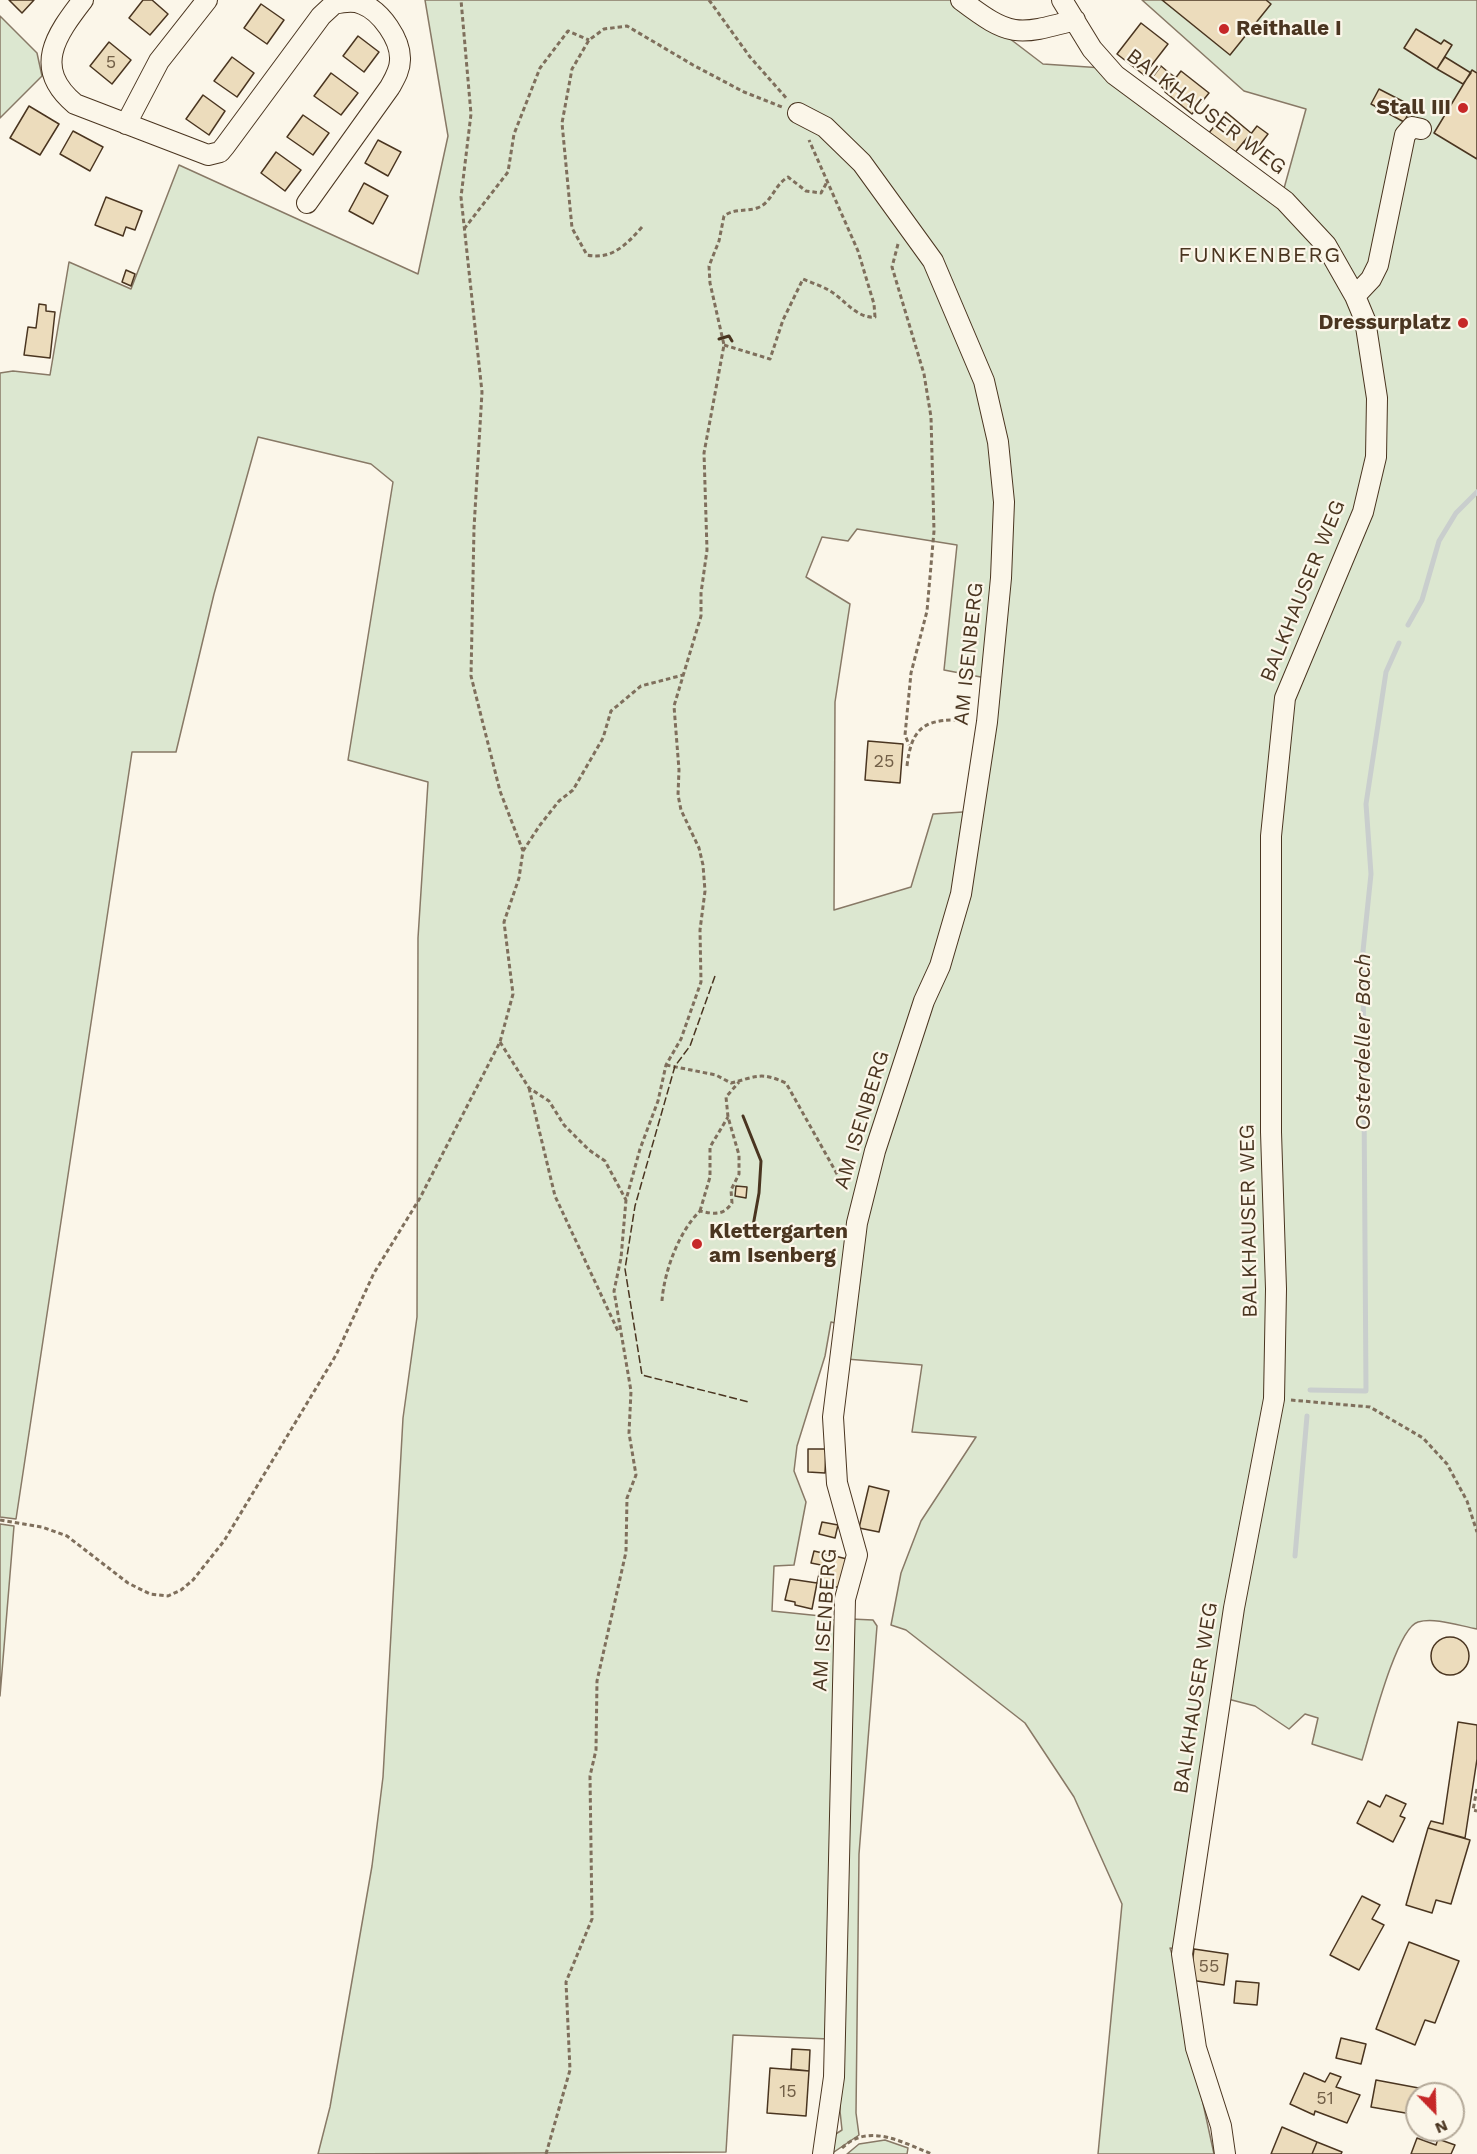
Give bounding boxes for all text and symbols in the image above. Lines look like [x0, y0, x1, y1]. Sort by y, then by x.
place label: Reithalle I [1236, 16, 1342, 42]
marker: Reithalle I [1217, 22, 1231, 36]
street label: BALKHAUSER WEG [1121, 44, 1291, 180]
house number: 5 [106, 52, 116, 74]
place label: Stall III [1376, 95, 1451, 121]
marker: Stall III [1456, 101, 1470, 115]
district label: FUNKENBERG [1178, 243, 1342, 269]
place label: Dressurplatz [1319, 310, 1451, 336]
marker: Dressurplatz [1456, 316, 1470, 330]
street label: BALKHAUSER WEG [1255, 496, 1351, 686]
street label: AM ISENBERG [949, 581, 989, 727]
house number: 25 [874, 751, 894, 773]
water label: Osterdeller Bach [1351, 953, 1377, 1131]
street label: AM ISENBERG [829, 1048, 895, 1192]
street label: BALKHAUSER WEG [1235, 1124, 1263, 1318]
place label: Klettergarten am Isenberg [709, 1219, 848, 1269]
marker: Klettergarten am Isenberg [690, 1237, 704, 1251]
street label: AM ISENBERG [807, 1547, 843, 1693]
street label: BALKHAUSER WEG [1168, 1600, 1224, 1796]
house number: 55 [1199, 1956, 1219, 1978]
house number: 15 [779, 2081, 797, 2103]
north arrow [1405, 2082, 1465, 2142]
house number: 51 [1316, 2088, 1334, 2110]
text: N [1432, 2116, 1451, 2138]

